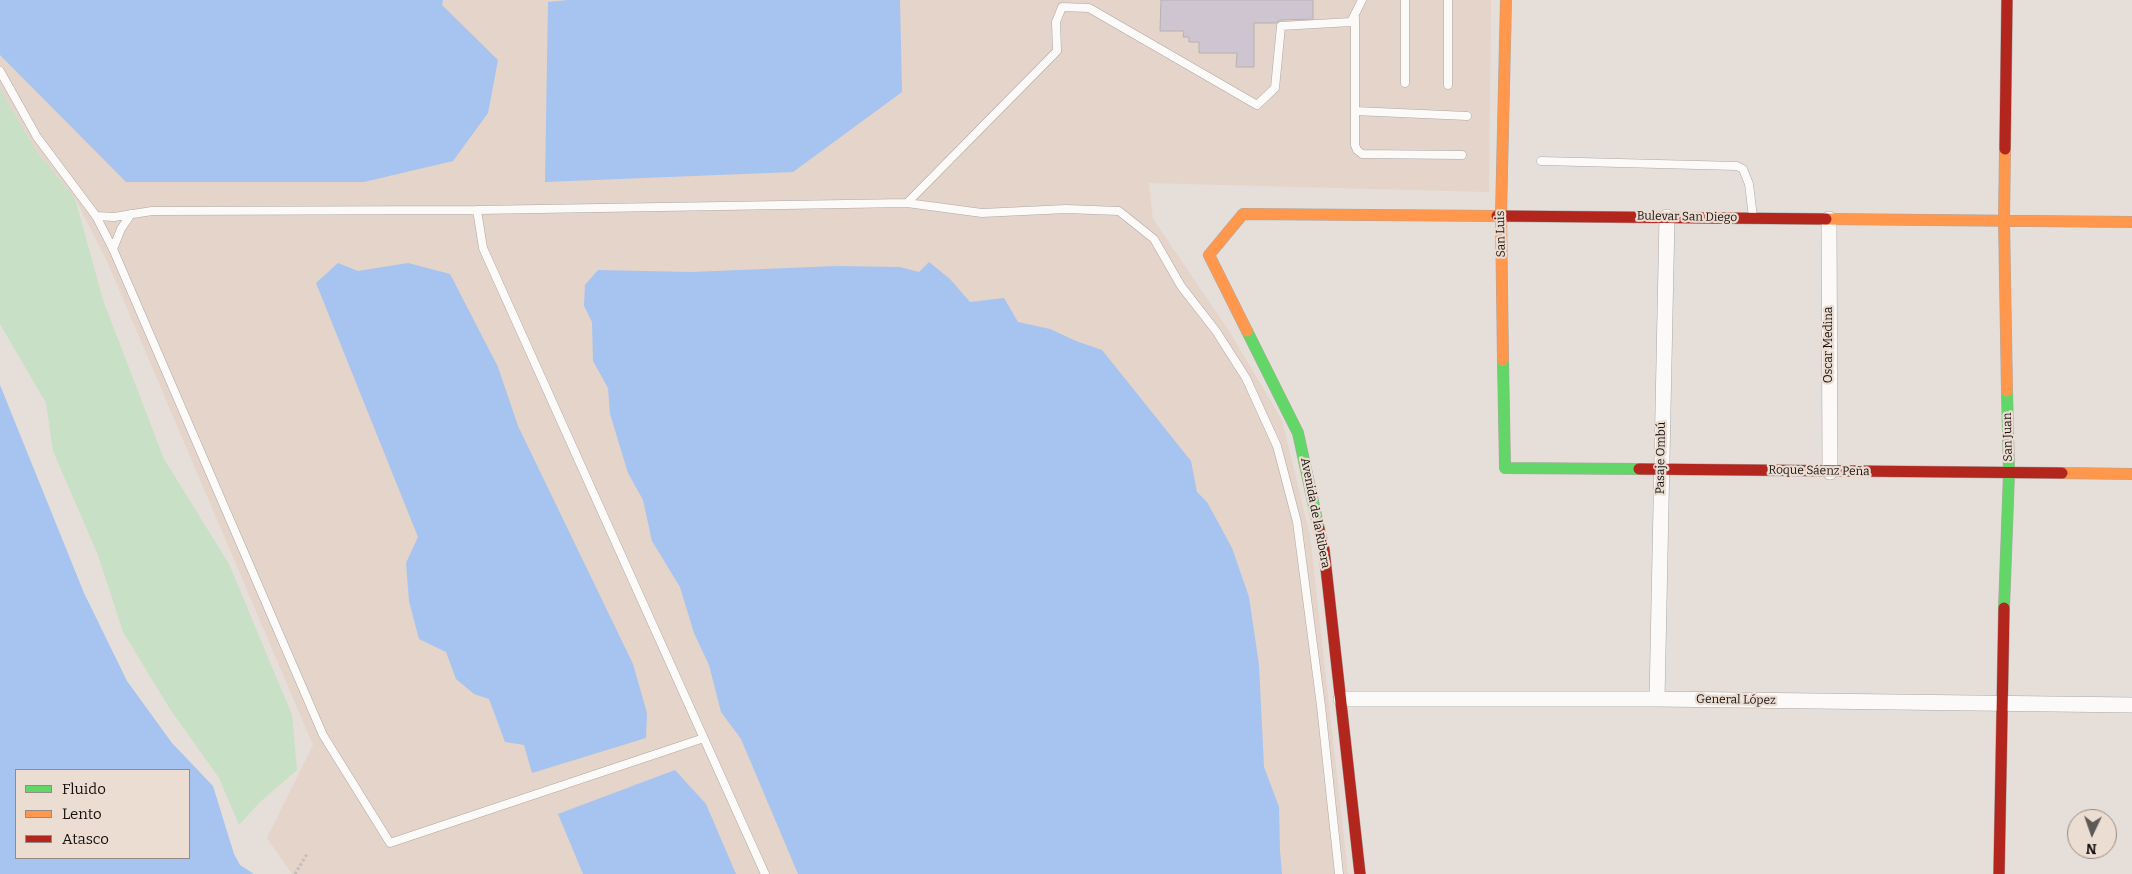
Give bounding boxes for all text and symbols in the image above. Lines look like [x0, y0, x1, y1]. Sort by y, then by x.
street label: Bulevar San Diego [1637, 209, 1737, 225]
street label: San Luis [1493, 211, 1509, 257]
street label: Oscar Medina [1822, 307, 1836, 383]
street label: San Juan [2000, 412, 2016, 462]
street label: Pasaje Ombú [1653, 422, 1669, 494]
street label: Avenida de la Ribera [1297, 456, 1333, 570]
street label: Roque Sáenz Peña [1768, 463, 1870, 479]
street label: General López [1696, 692, 1776, 708]
legend [15, 769, 190, 859]
text: Fluido [62, 780, 106, 798]
text: Lento [62, 805, 102, 823]
north arrow [2067, 809, 2117, 859]
text: Atasco [62, 830, 109, 848]
text: N [2085, 840, 2097, 857]

